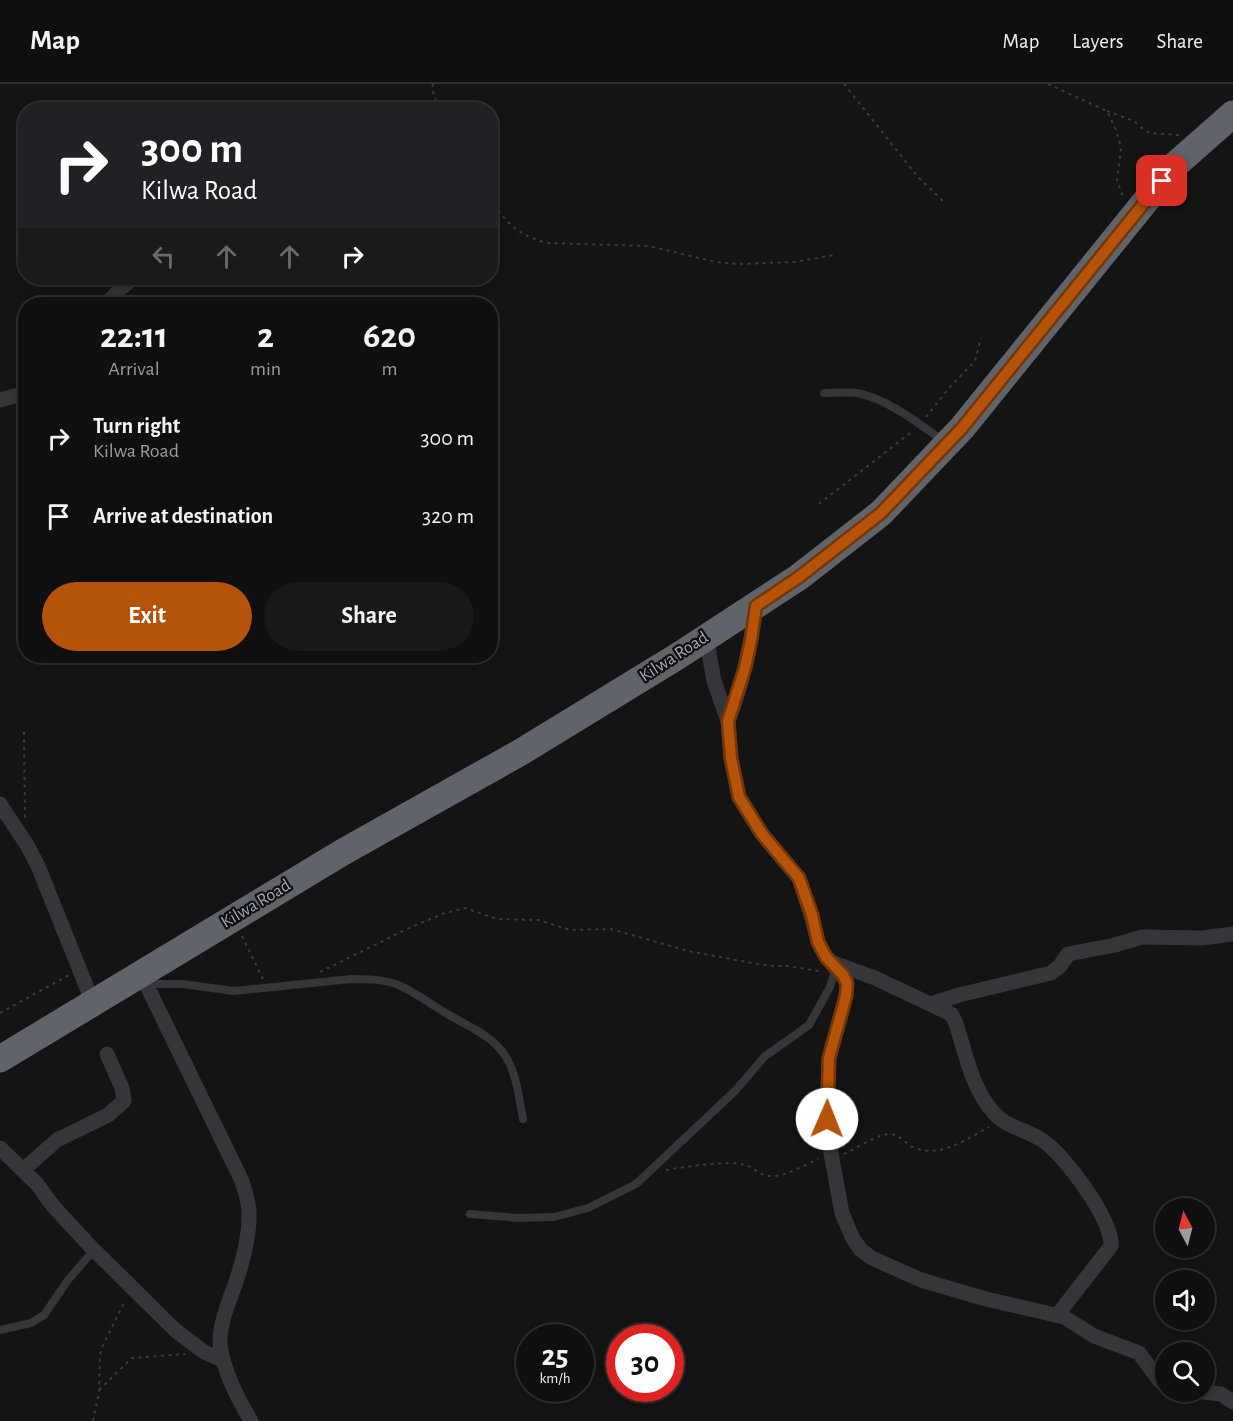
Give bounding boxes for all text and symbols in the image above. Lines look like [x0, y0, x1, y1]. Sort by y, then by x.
text: Map [30, 27, 80, 55]
text: Map [1003, 31, 1039, 52]
text: Layers [1072, 31, 1123, 52]
text: Share [1156, 31, 1203, 52]
icon: right [42, 126, 120, 204]
text: 300 m [141, 128, 243, 170]
pin [1136, 155, 1187, 206]
icon: arrive [1145, 164, 1178, 197]
text: Kilwa Road [141, 177, 257, 204]
icon: left [147, 240, 180, 273]
icon: ahead [210, 240, 243, 273]
icon: ahead [273, 240, 306, 273]
icon: right [336, 240, 369, 273]
text: 22:11 [100, 318, 168, 354]
text: 2 [257, 318, 274, 354]
text: 620 [363, 318, 416, 354]
text: Arrival [108, 359, 160, 379]
text: min [250, 359, 281, 379]
text: m [382, 359, 398, 379]
text: Turn right [93, 415, 180, 437]
icon: right [42, 422, 75, 455]
text: 300 m [420, 427, 474, 449]
text: Kilwa Road [93, 441, 179, 461]
icon: arrive [42, 500, 75, 533]
text: Arrive at destination [93, 505, 273, 527]
text: 320 m [422, 505, 474, 527]
button: Exit [42, 582, 252, 651]
button: Share [264, 582, 474, 651]
street label: Kilwa Road [637, 628, 711, 686]
street label: Kilwa Road [218, 876, 294, 932]
position arrow [795, 1087, 859, 1151]
north arrow [1155, 1198, 1215, 1258]
map controls [1155, 1198, 1215, 1402]
button: sound [1155, 1270, 1215, 1330]
speed limit sign: 30 [606, 1324, 684, 1402]
text: 25 [541, 1341, 569, 1371]
button: search [1155, 1342, 1215, 1402]
text: km/h [540, 1371, 570, 1386]

